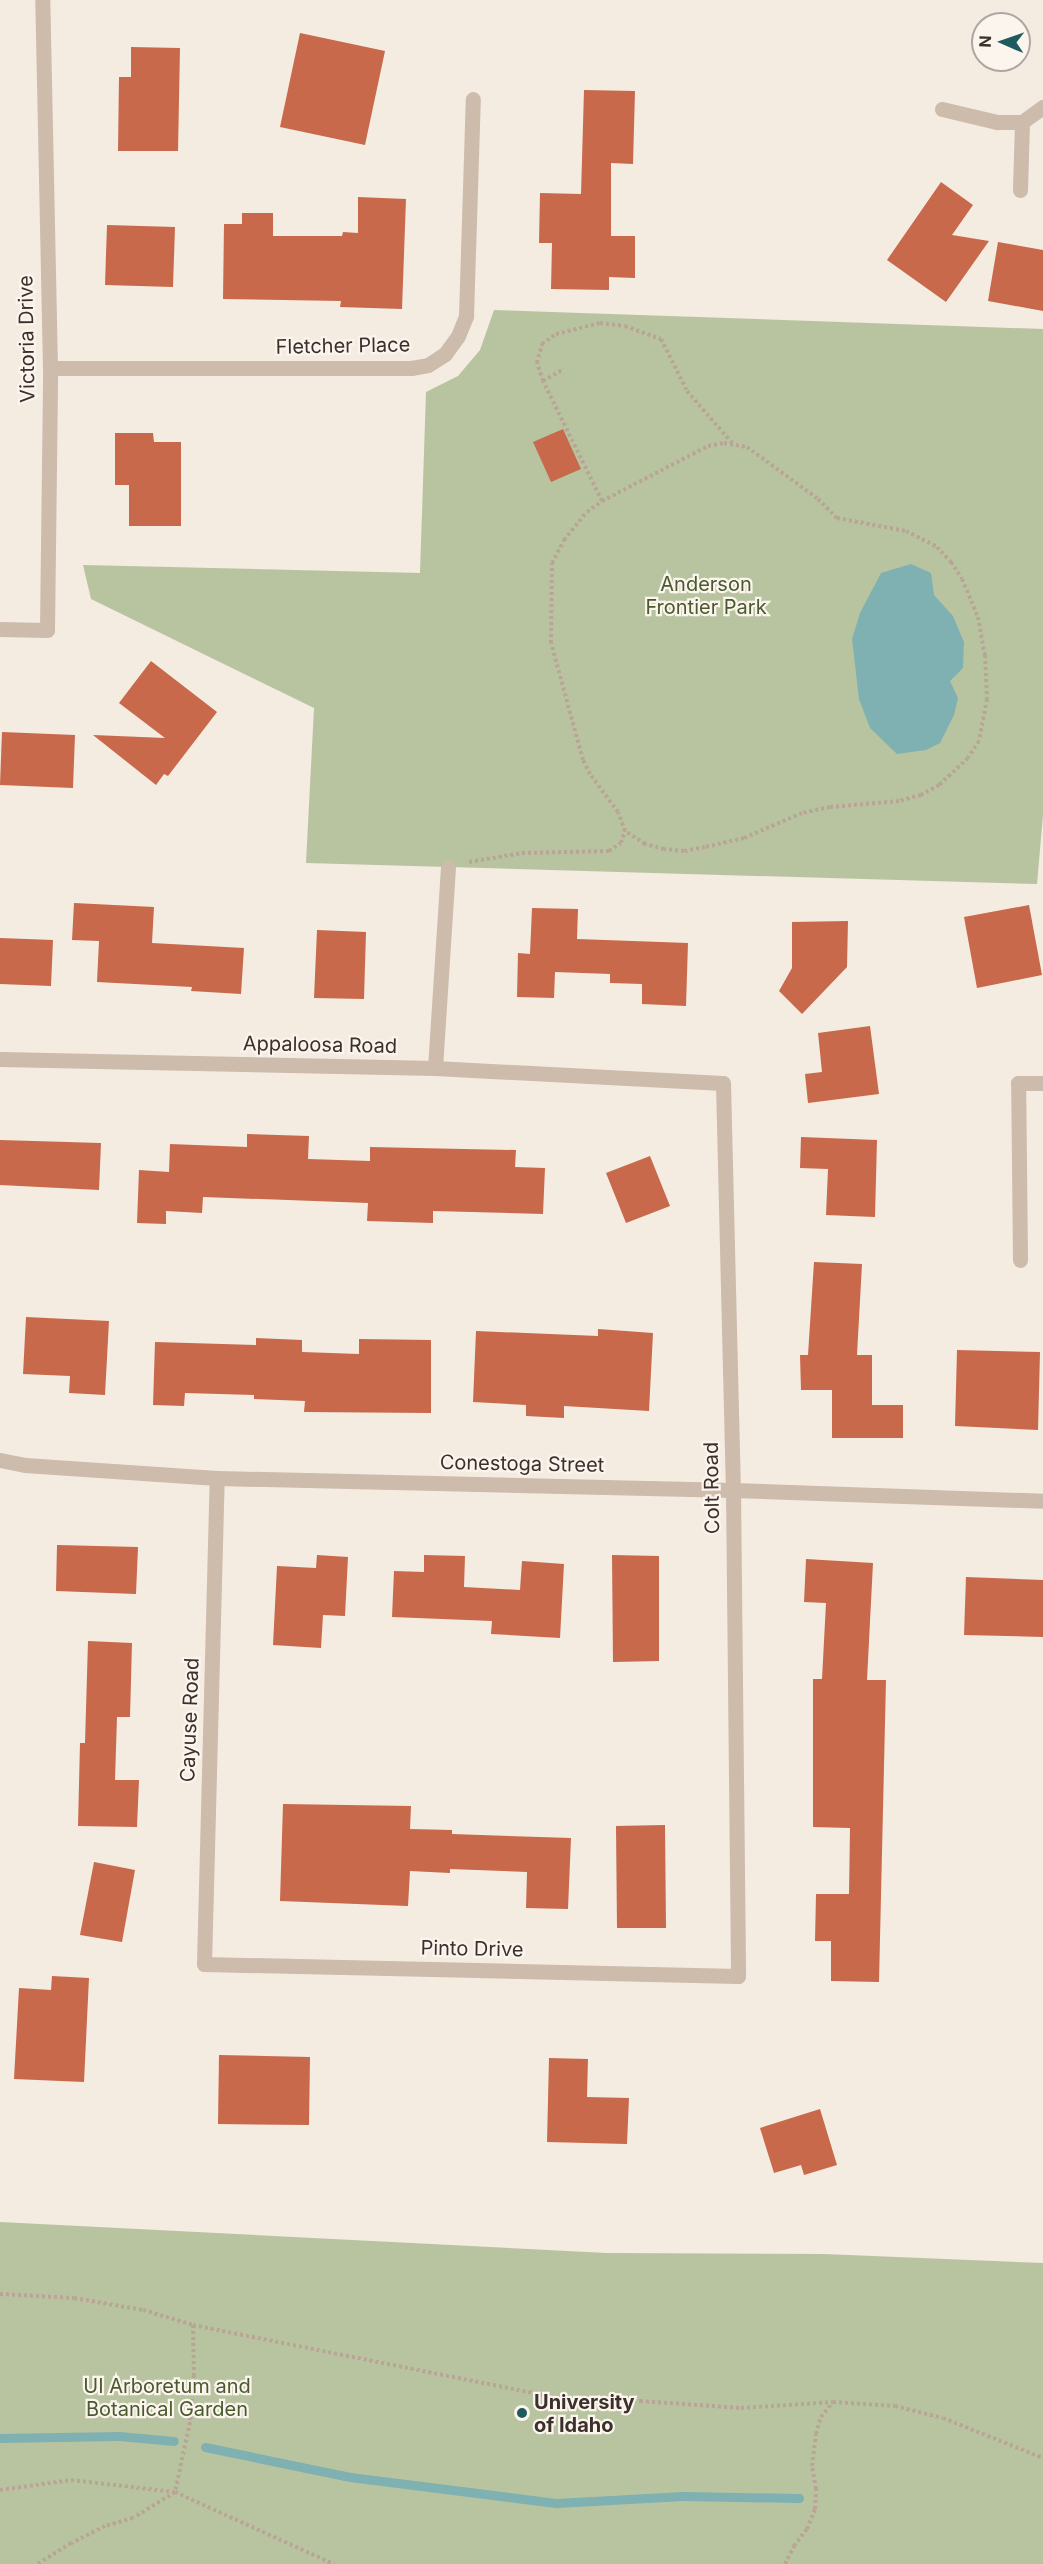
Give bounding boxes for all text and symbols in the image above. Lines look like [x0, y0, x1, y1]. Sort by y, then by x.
north arrow [971, 12, 1031, 72]
text: N [975, 35, 995, 48]
street label: Victoria Drive [14, 275, 40, 403]
street label: Fletcher Place [275, 333, 411, 359]
park label: Anderson Frontier Park [645, 573, 767, 620]
street label: Appaloosa Road [243, 1032, 397, 1058]
street label: Colt Road [699, 1442, 725, 1534]
street label: Conestoga Street [440, 1451, 604, 1477]
street label: Cayuse Road [176, 1657, 204, 1783]
street label: Pinto Drive [420, 1936, 524, 1962]
park label: UI Arboretum and Botanical Garden [83, 2374, 251, 2421]
place label: University of Idaho [534, 2390, 635, 2437]
marker: University of Idaho [515, 2406, 529, 2420]

